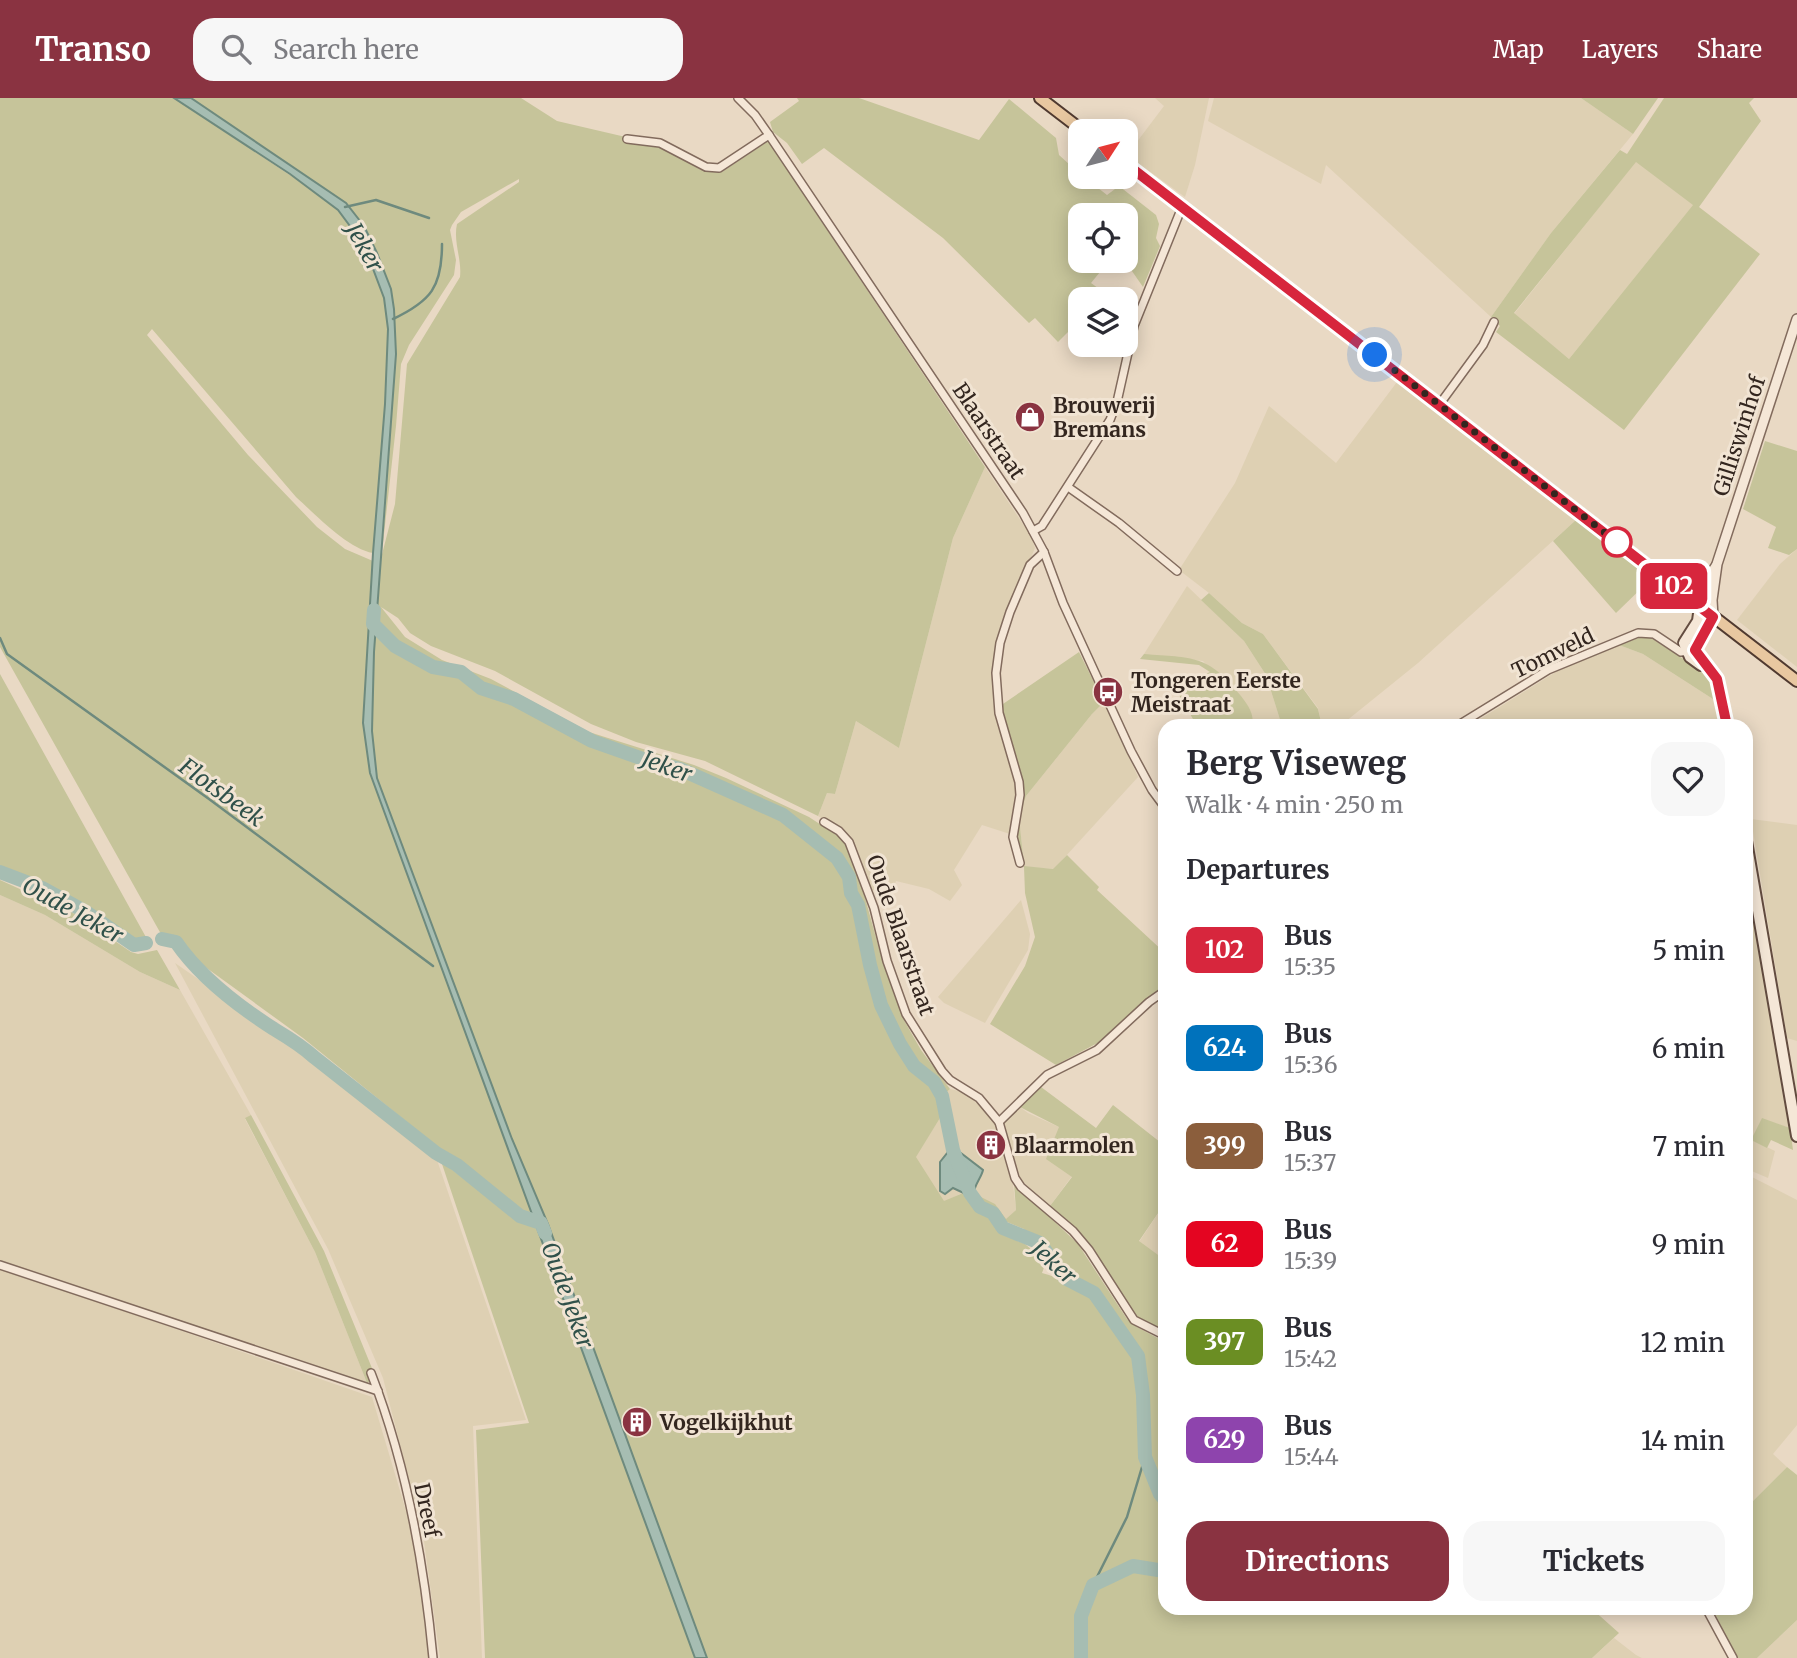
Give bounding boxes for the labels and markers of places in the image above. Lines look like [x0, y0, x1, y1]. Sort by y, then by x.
place label: Brouwerij Bremans [1053, 392, 1156, 443]
shop icon: Brouwerij Bremans [1013, 400, 1047, 434]
unlabelled marker [1602, 527, 1632, 557]
place label: Tongeren Eerste Meistraat [1131, 667, 1301, 718]
bus stop icon: Tongeren Eerste Meistraat [1091, 675, 1125, 709]
building icon: Blaarmolen [974, 1128, 1008, 1162]
place label: Blaarmolen [1014, 1132, 1134, 1159]
building icon: Vogelkijkhut [620, 1405, 654, 1439]
place label: Vogelkijkhut [659, 1409, 793, 1436]

